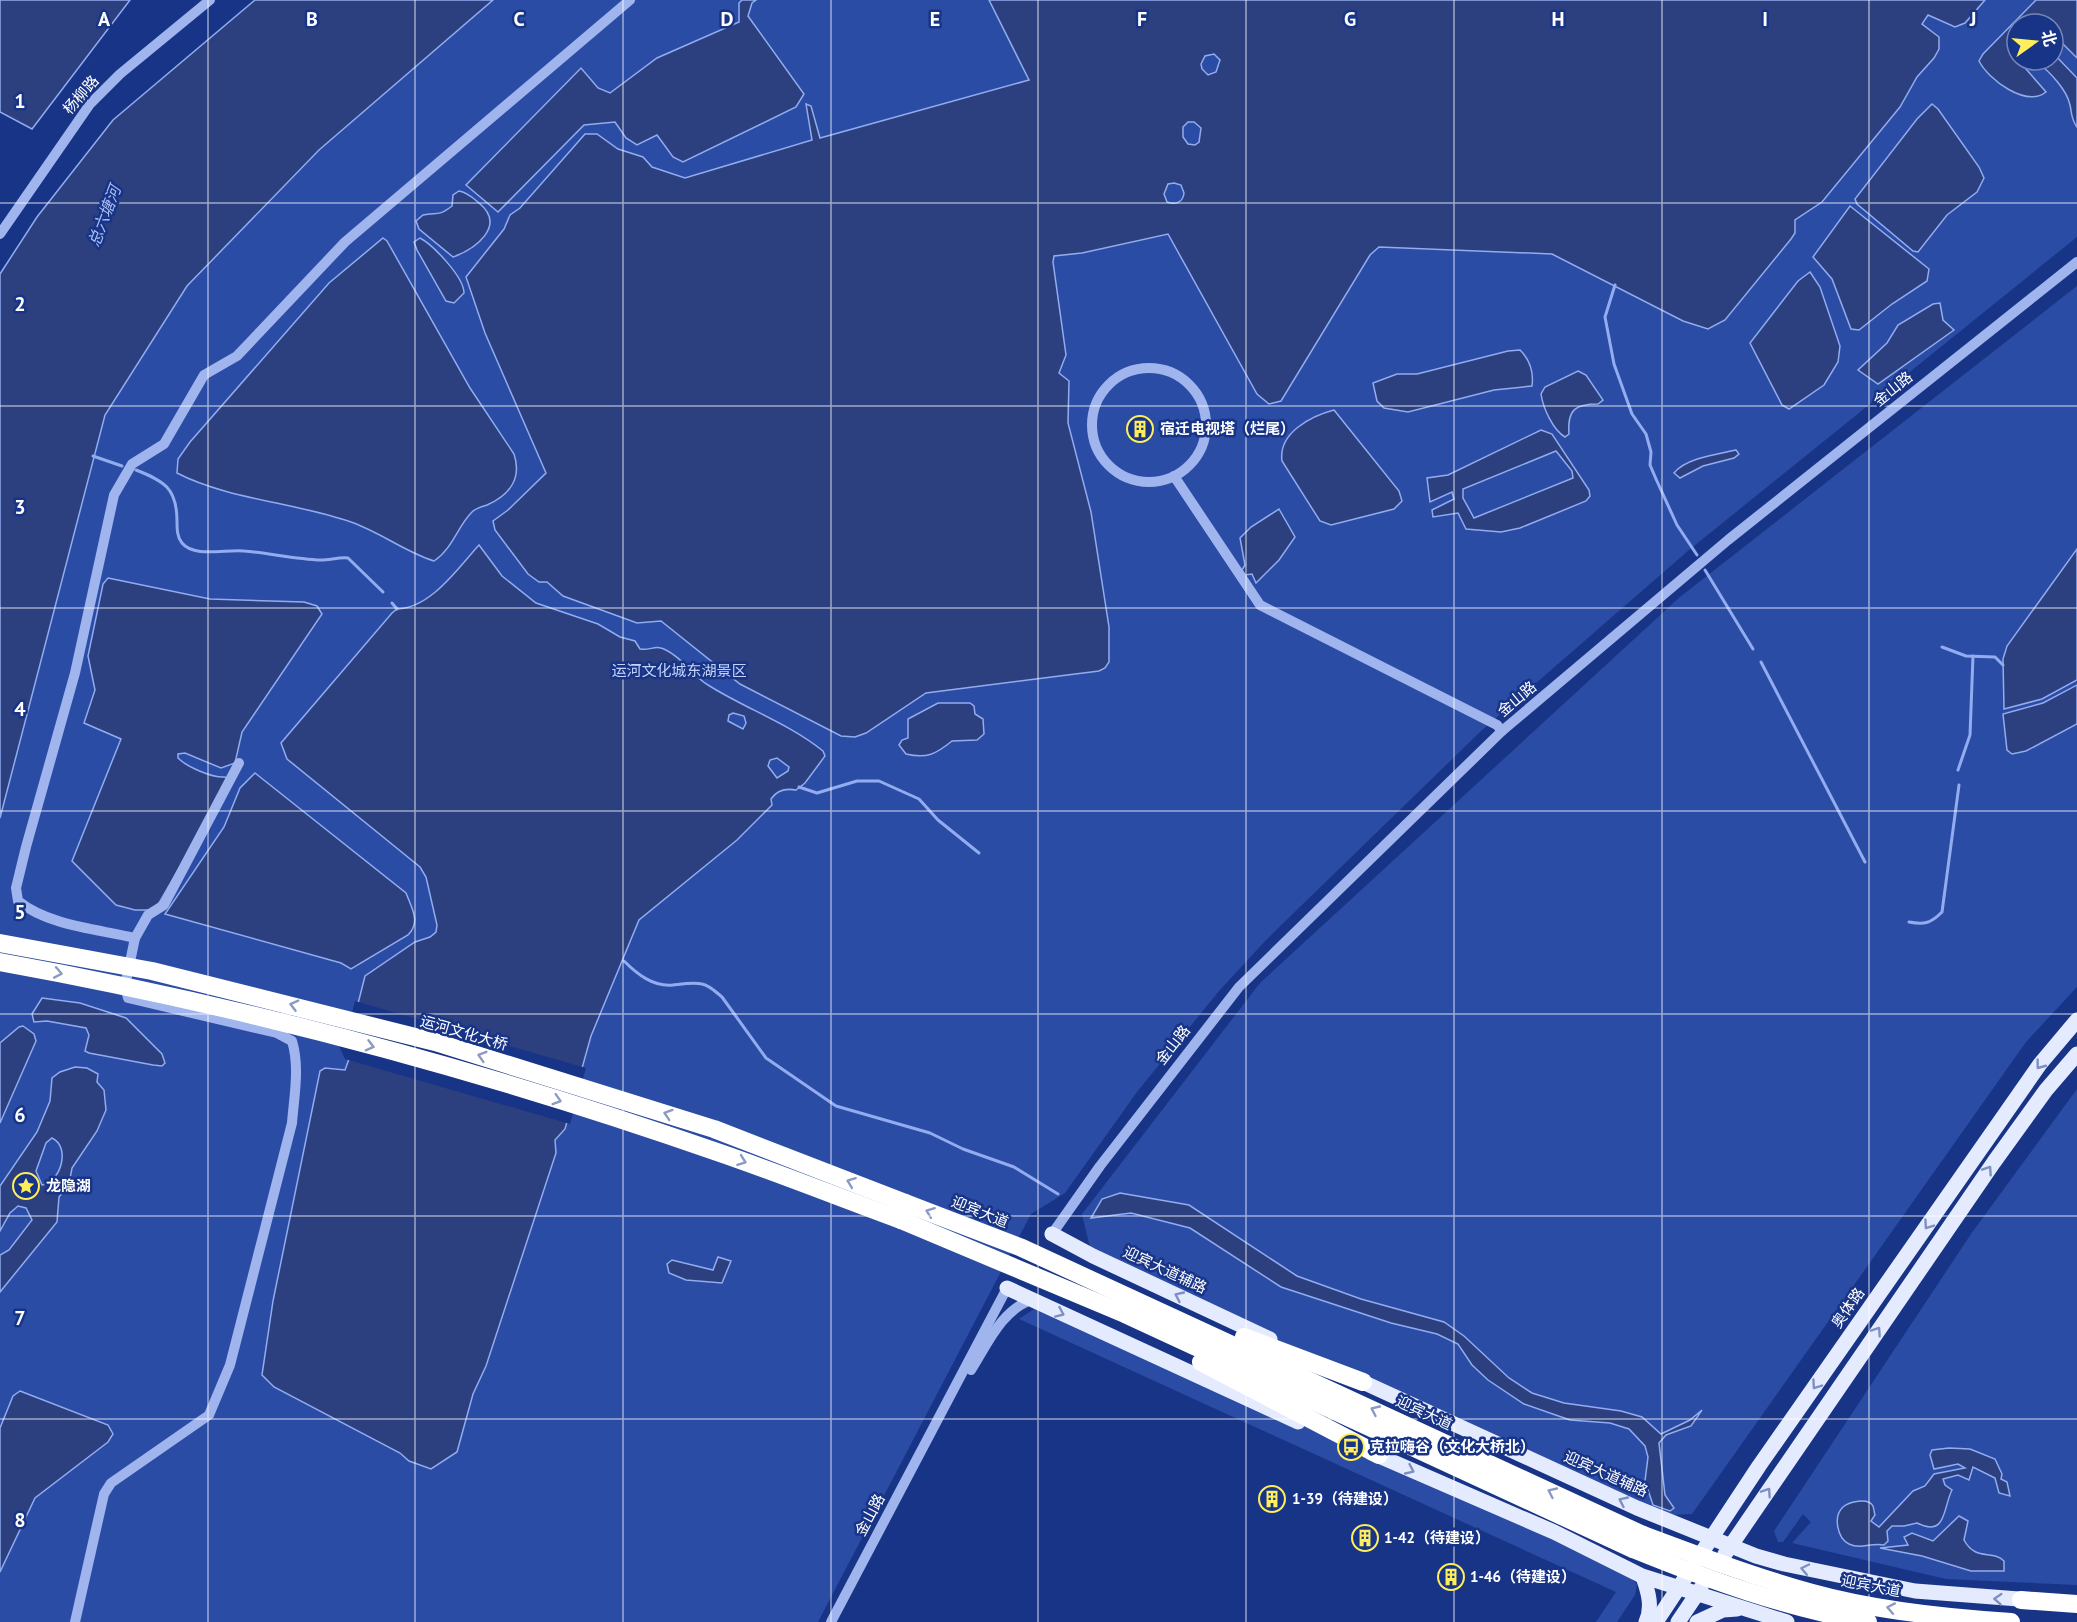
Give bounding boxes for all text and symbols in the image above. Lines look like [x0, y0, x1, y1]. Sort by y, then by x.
text: A [98, 6, 111, 32]
text: B [306, 6, 318, 32]
text: C [513, 6, 525, 32]
text: D [721, 6, 734, 32]
text: E [930, 6, 940, 32]
text: F [1137, 6, 1147, 32]
text: G [1344, 6, 1356, 32]
text: H [1551, 6, 1565, 32]
text: I [1762, 6, 1768, 32]
text: J [1969, 6, 1976, 32]
north arrow [2005, 12, 2065, 72]
text: 北 [2038, 28, 2061, 48]
street label: 杨柳路 [59, 71, 103, 118]
text: 1 [14, 88, 26, 114]
water label: 总六塘河 [83, 180, 126, 249]
text: 2 [14, 291, 26, 317]
street label: 金山路 [1869, 367, 1916, 410]
building icon: 宿迁电视塔（烂尾） [1125, 414, 1155, 444]
place label: 宿迁电视塔（烂尾） [1160, 419, 1295, 438]
text: 3 [14, 494, 26, 520]
park label: 运河文化城东湖景区 [611, 661, 747, 680]
street label: 金山路 [1493, 677, 1540, 720]
text: 4 [14, 696, 26, 722]
text: 5 [14, 899, 26, 925]
one-way arrow [52, 966, 62, 979]
one-way arrow [289, 1000, 300, 1012]
street label: 运河文化大桥 [418, 1011, 510, 1054]
street label: 金山路 [1151, 1021, 1194, 1068]
one-way arrow [365, 1039, 375, 1052]
one-way arrow [477, 1051, 488, 1063]
one-way arrow [2036, 1059, 2047, 1070]
one-way arrow [551, 1093, 562, 1105]
text: 6 [14, 1102, 26, 1128]
one-way arrow [663, 1109, 674, 1121]
one-way arrow [737, 1154, 747, 1167]
one-way arrow [1981, 1166, 1992, 1177]
place icon: 龙隐湖 [11, 1171, 41, 1201]
place label: 龙隐湖 [46, 1176, 91, 1195]
one-way arrow [846, 1177, 857, 1189]
street label: 迎宾大道 [949, 1191, 1012, 1232]
one-way arrow [925, 1207, 936, 1219]
one-way arrow [1924, 1219, 1935, 1230]
street label: 迎宾大道辅路 [1120, 1242, 1210, 1297]
street label: 奥体路 [1827, 1284, 1868, 1332]
one-way arrow [1174, 1292, 1185, 1304]
text: 7 [14, 1305, 26, 1331]
one-way arrow [1053, 1305, 1064, 1317]
one-way arrow [1870, 1327, 1881, 1338]
one-way arrow [1812, 1378, 1823, 1389]
street label: 迎宾大道 [1393, 1391, 1455, 1434]
one-way arrow [1371, 1406, 1382, 1418]
bus stop icon: 克拉嗨谷（文化大桥北） [1336, 1432, 1366, 1462]
place label: 克拉嗨谷（文化大桥北） [1370, 1437, 1535, 1456]
street label: 迎宾大道辅路 [1561, 1447, 1651, 1501]
one-way arrow [1404, 1462, 1415, 1474]
building icon: 1-39（待建设） [1257, 1484, 1287, 1514]
one-way arrow [1548, 1488, 1559, 1500]
one-way arrow [1760, 1488, 1771, 1499]
place label: 1-39（待建设） [1292, 1489, 1398, 1508]
street label: 金山路 [851, 1490, 889, 1539]
one-way arrow [1618, 1497, 1629, 1509]
text: 8 [14, 1507, 26, 1533]
building icon: 1-42（待建设） [1350, 1523, 1380, 1553]
place label: 1-42（待建设） [1384, 1528, 1490, 1547]
building icon: 1-46（待建设） [1436, 1562, 1466, 1592]
one-way arrow [1801, 1563, 1811, 1576]
place label: 1-46（待建设） [1470, 1567, 1576, 1586]
street label: 迎宾大道 [1840, 1570, 1902, 1601]
one-way arrow [1993, 1593, 2002, 1606]
one-way arrow [1886, 1602, 1896, 1615]

